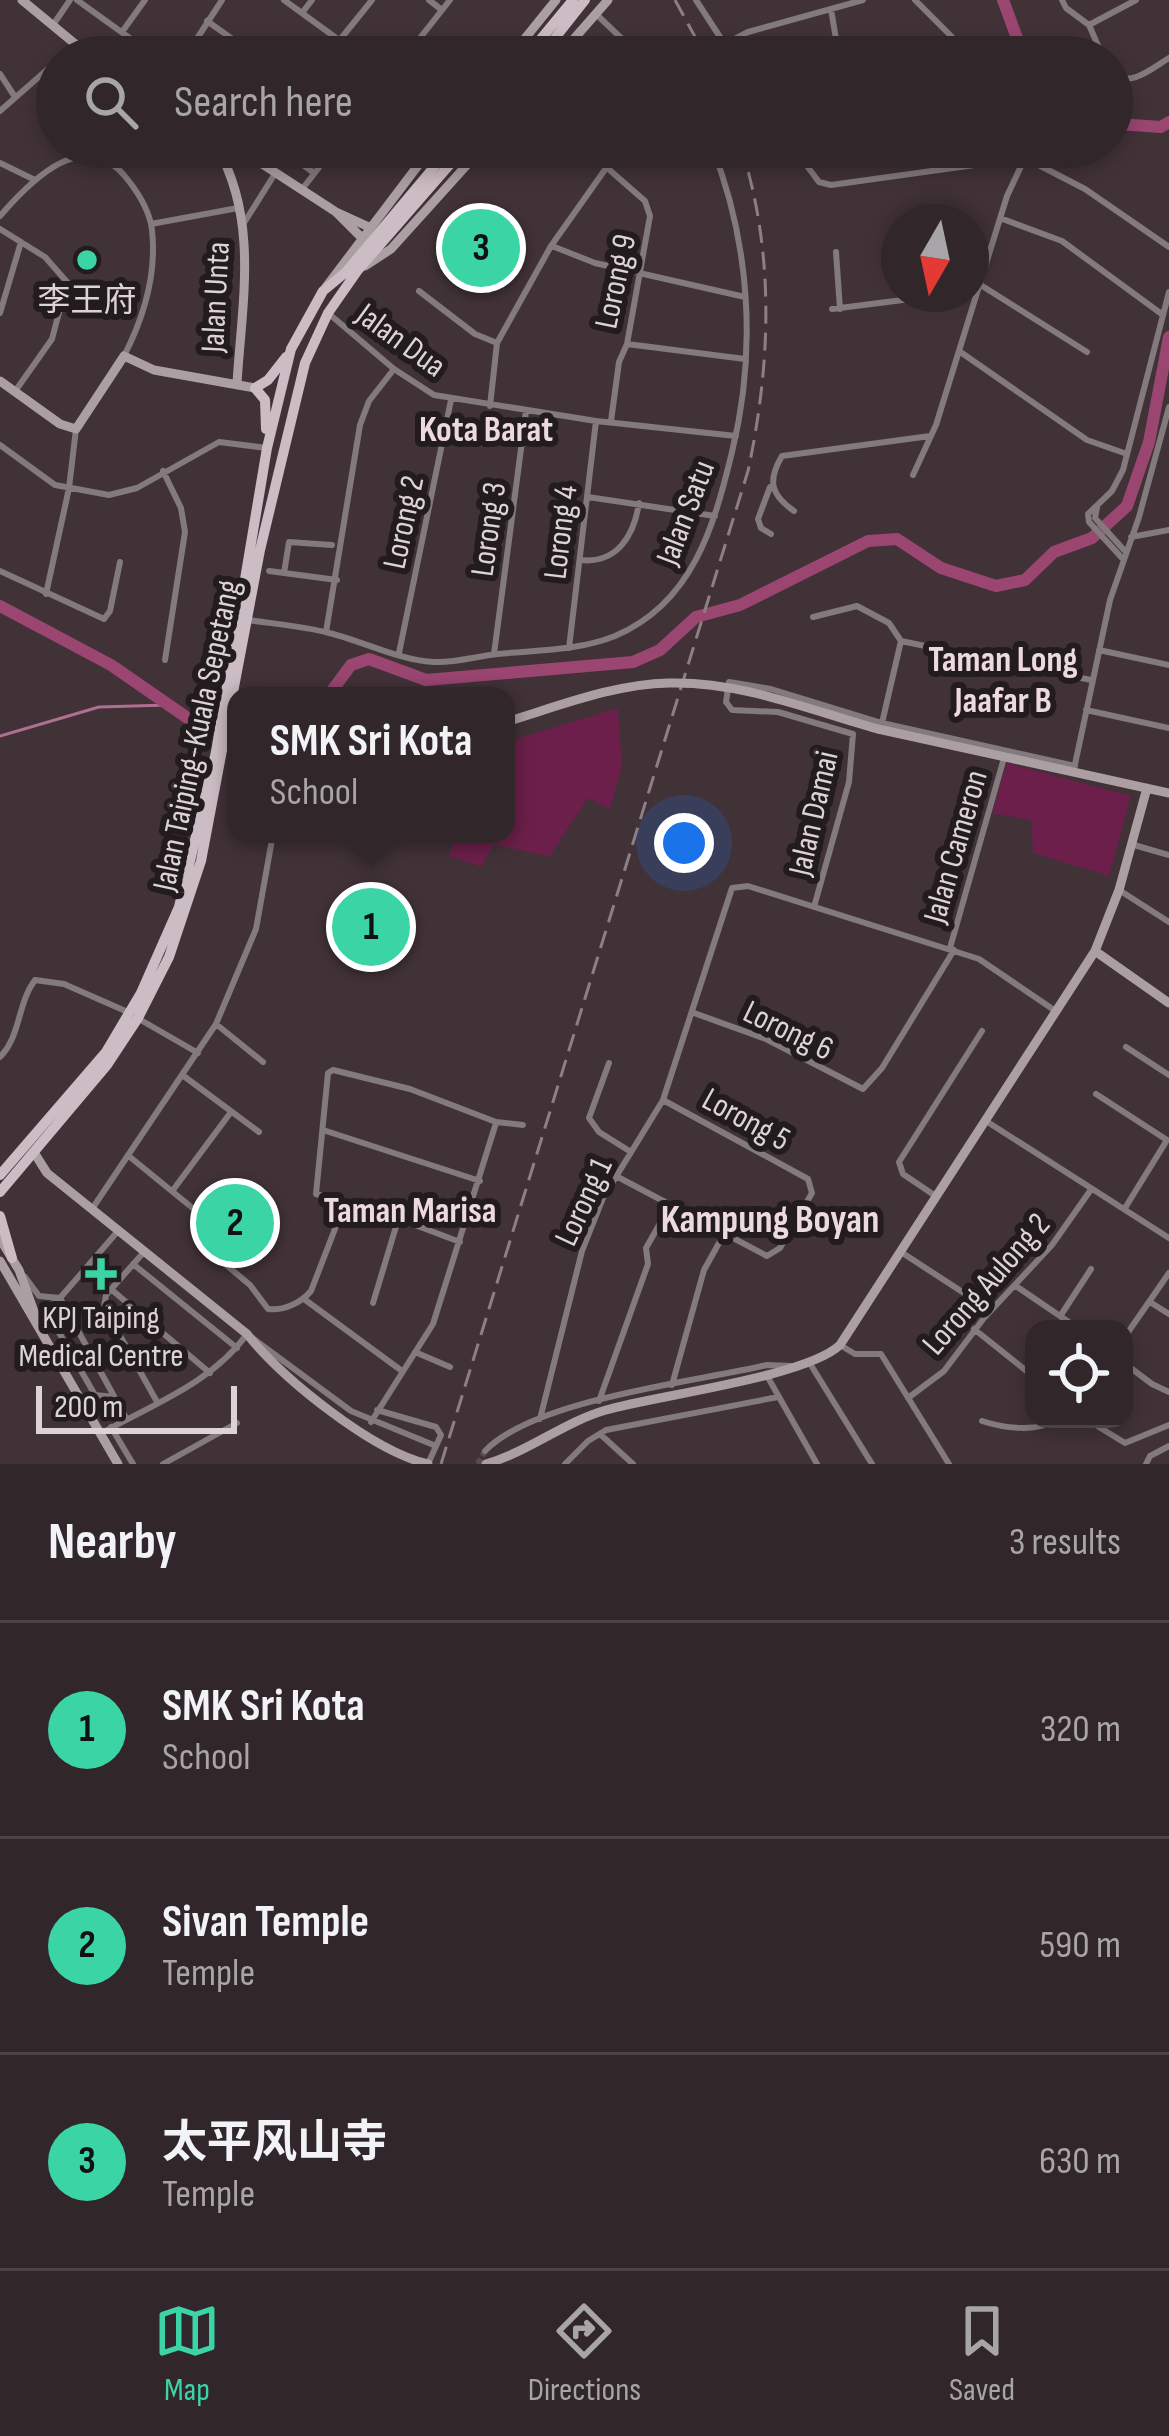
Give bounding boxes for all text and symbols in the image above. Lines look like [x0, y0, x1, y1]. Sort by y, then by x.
search box [36, 36, 1133, 168]
icon: search [78, 69, 144, 135]
text: Search here [174, 75, 353, 130]
pin: 3 [442, 203, 520, 293]
north arrow [881, 204, 989, 312]
street label: Lorong 9 [586, 231, 645, 332]
street label: Jalan Unta [193, 241, 239, 355]
marker: 李王府 [74, 247, 100, 273]
place label: 李王府 [38, 281, 137, 321]
street label: Jalan Dua [348, 294, 453, 386]
district label: Kota Barat [419, 409, 553, 452]
street label: Jalan Satu [647, 455, 724, 571]
street label: Lorong 2 [375, 472, 433, 573]
street label: Lorong 3 [463, 480, 515, 579]
street label: Lorong 4 [535, 483, 587, 582]
street label: Jalan Taiping-Kuala Sepetang [144, 576, 249, 896]
district label: Taman Long Jaafar B [928, 639, 1078, 723]
popup [227, 687, 515, 843]
text: SMK Sri Kota [270, 714, 472, 769]
street label: Jalan Damai [780, 747, 848, 881]
street label: Jalan Cameron [915, 766, 997, 929]
text: School [270, 769, 358, 816]
your location [654, 813, 714, 873]
pin: 1 [332, 882, 410, 972]
street label: Lorong 6 [737, 992, 840, 1070]
street label: Lorong 5 [695, 1079, 797, 1160]
street label: Lorong 1 [546, 1151, 622, 1252]
pin: 2 [196, 1178, 274, 1268]
district label: Taman Marisa [324, 1190, 496, 1233]
district label: Kampung Boyan [661, 1197, 879, 1244]
street label: Lorong Aulong 2 [914, 1205, 1059, 1363]
marker: KPJ Taiping Medical Centre [85, 1258, 117, 1290]
place label: KPJ Taiping Medical Centre [18, 1298, 184, 1376]
map controls [1025, 1320, 1133, 1428]
button: locate [1025, 1320, 1133, 1428]
scale bar [36, 1380, 237, 1433]
text: 200 m [54, 1387, 123, 1427]
text: Nearby [48, 1512, 177, 1573]
text: 3 results [1009, 1519, 1121, 1566]
text: SMK Sri Kota [162, 1679, 365, 1734]
text: 1 [79, 1706, 95, 1753]
text: 320 m [1040, 1706, 1121, 1753]
text: School [162, 1734, 251, 1781]
text: Sivan Temple [162, 1895, 369, 1950]
text: 2 [78, 1922, 96, 1969]
text: 590 m [1039, 1922, 1121, 1969]
text: Temple [162, 1950, 255, 1997]
text: 太平风山寺 [162, 2116, 387, 2171]
text: 3 [78, 2138, 96, 2185]
text: 630 m [1039, 2138, 1121, 2185]
text: Temple [162, 2171, 255, 2218]
tab: Map [154, 2298, 220, 2410]
tab: Directions [528, 2298, 641, 2410]
tab: Saved [949, 2298, 1015, 2410]

